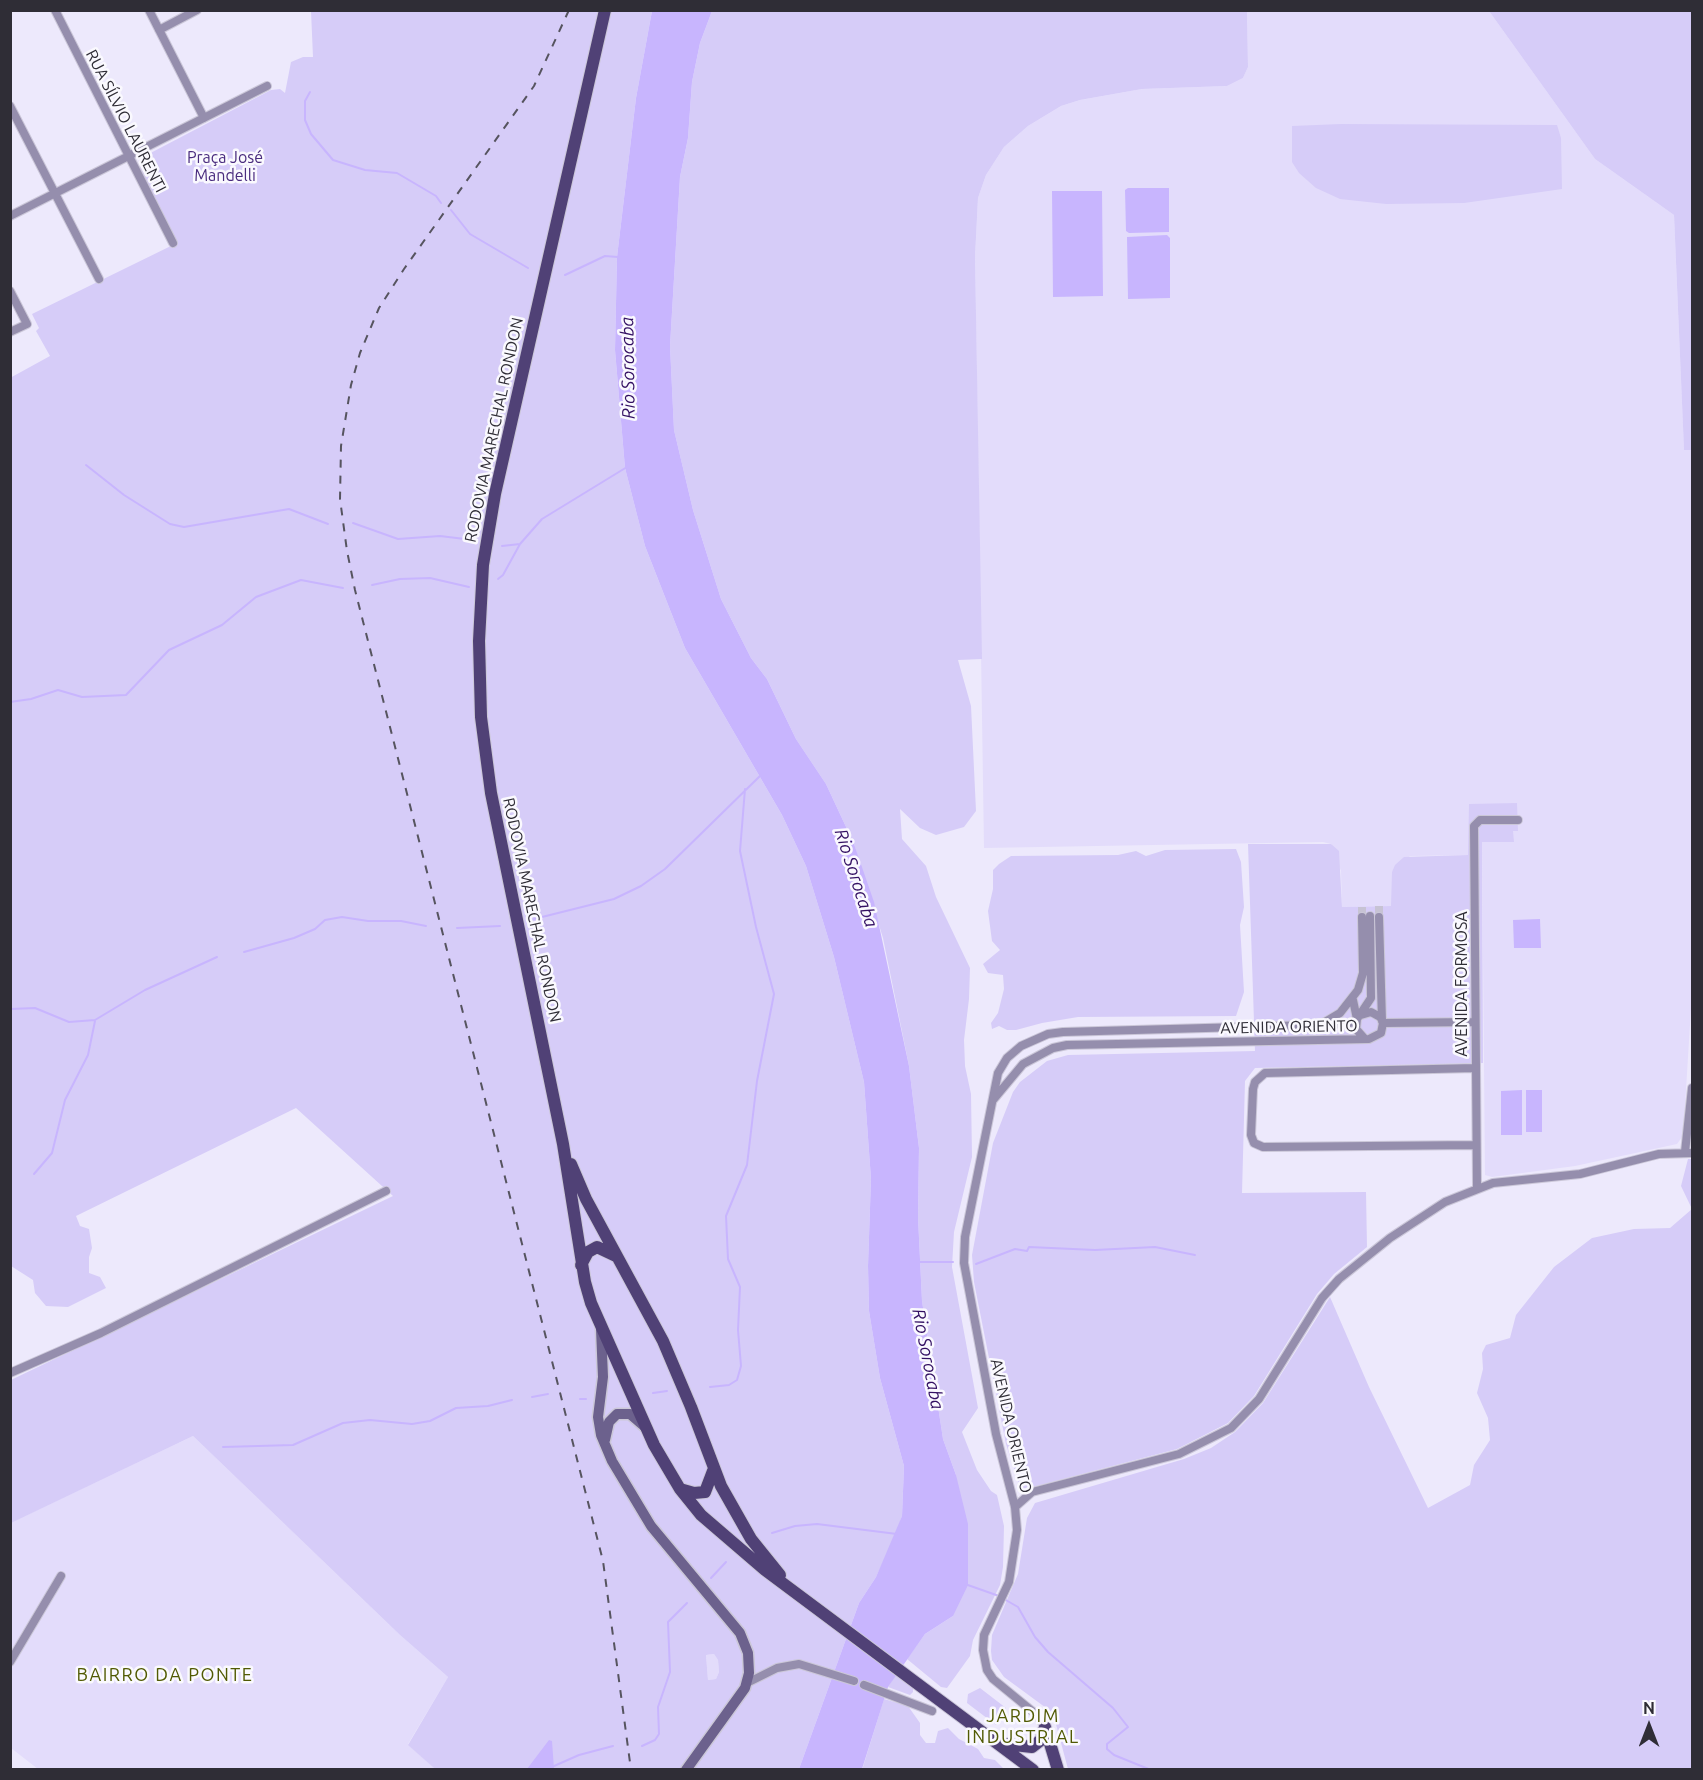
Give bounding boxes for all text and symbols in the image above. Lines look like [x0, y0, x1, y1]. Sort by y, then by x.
street label: RUA SÍLVIO LAURENTI [82, 46, 170, 196]
park label: Praça José Mandelli [187, 148, 263, 186]
street label: RODOVIA MARECHAL RONDON [461, 316, 527, 544]
water label: Rio Sorocaba [616, 317, 640, 419]
street label: RODOVIA MARECHAL RONDON [499, 796, 565, 1024]
water label: Rio Sorocaba [830, 826, 882, 930]
street label: AVENIDA FORMOSA [1452, 911, 1472, 1057]
street label: AVENIDA ORIENTO [1220, 1016, 1358, 1038]
water label: Rio Sorocaba [908, 1307, 948, 1411]
street label: AVENIDA ORIENTO [986, 1357, 1036, 1495]
district label: BAIRRO DA PONTE [77, 1664, 253, 1686]
north arrow [1619, 1696, 1679, 1756]
text: N [1643, 1699, 1655, 1717]
district label: JARDIM INDUSTRIAL [966, 1705, 1080, 1748]

